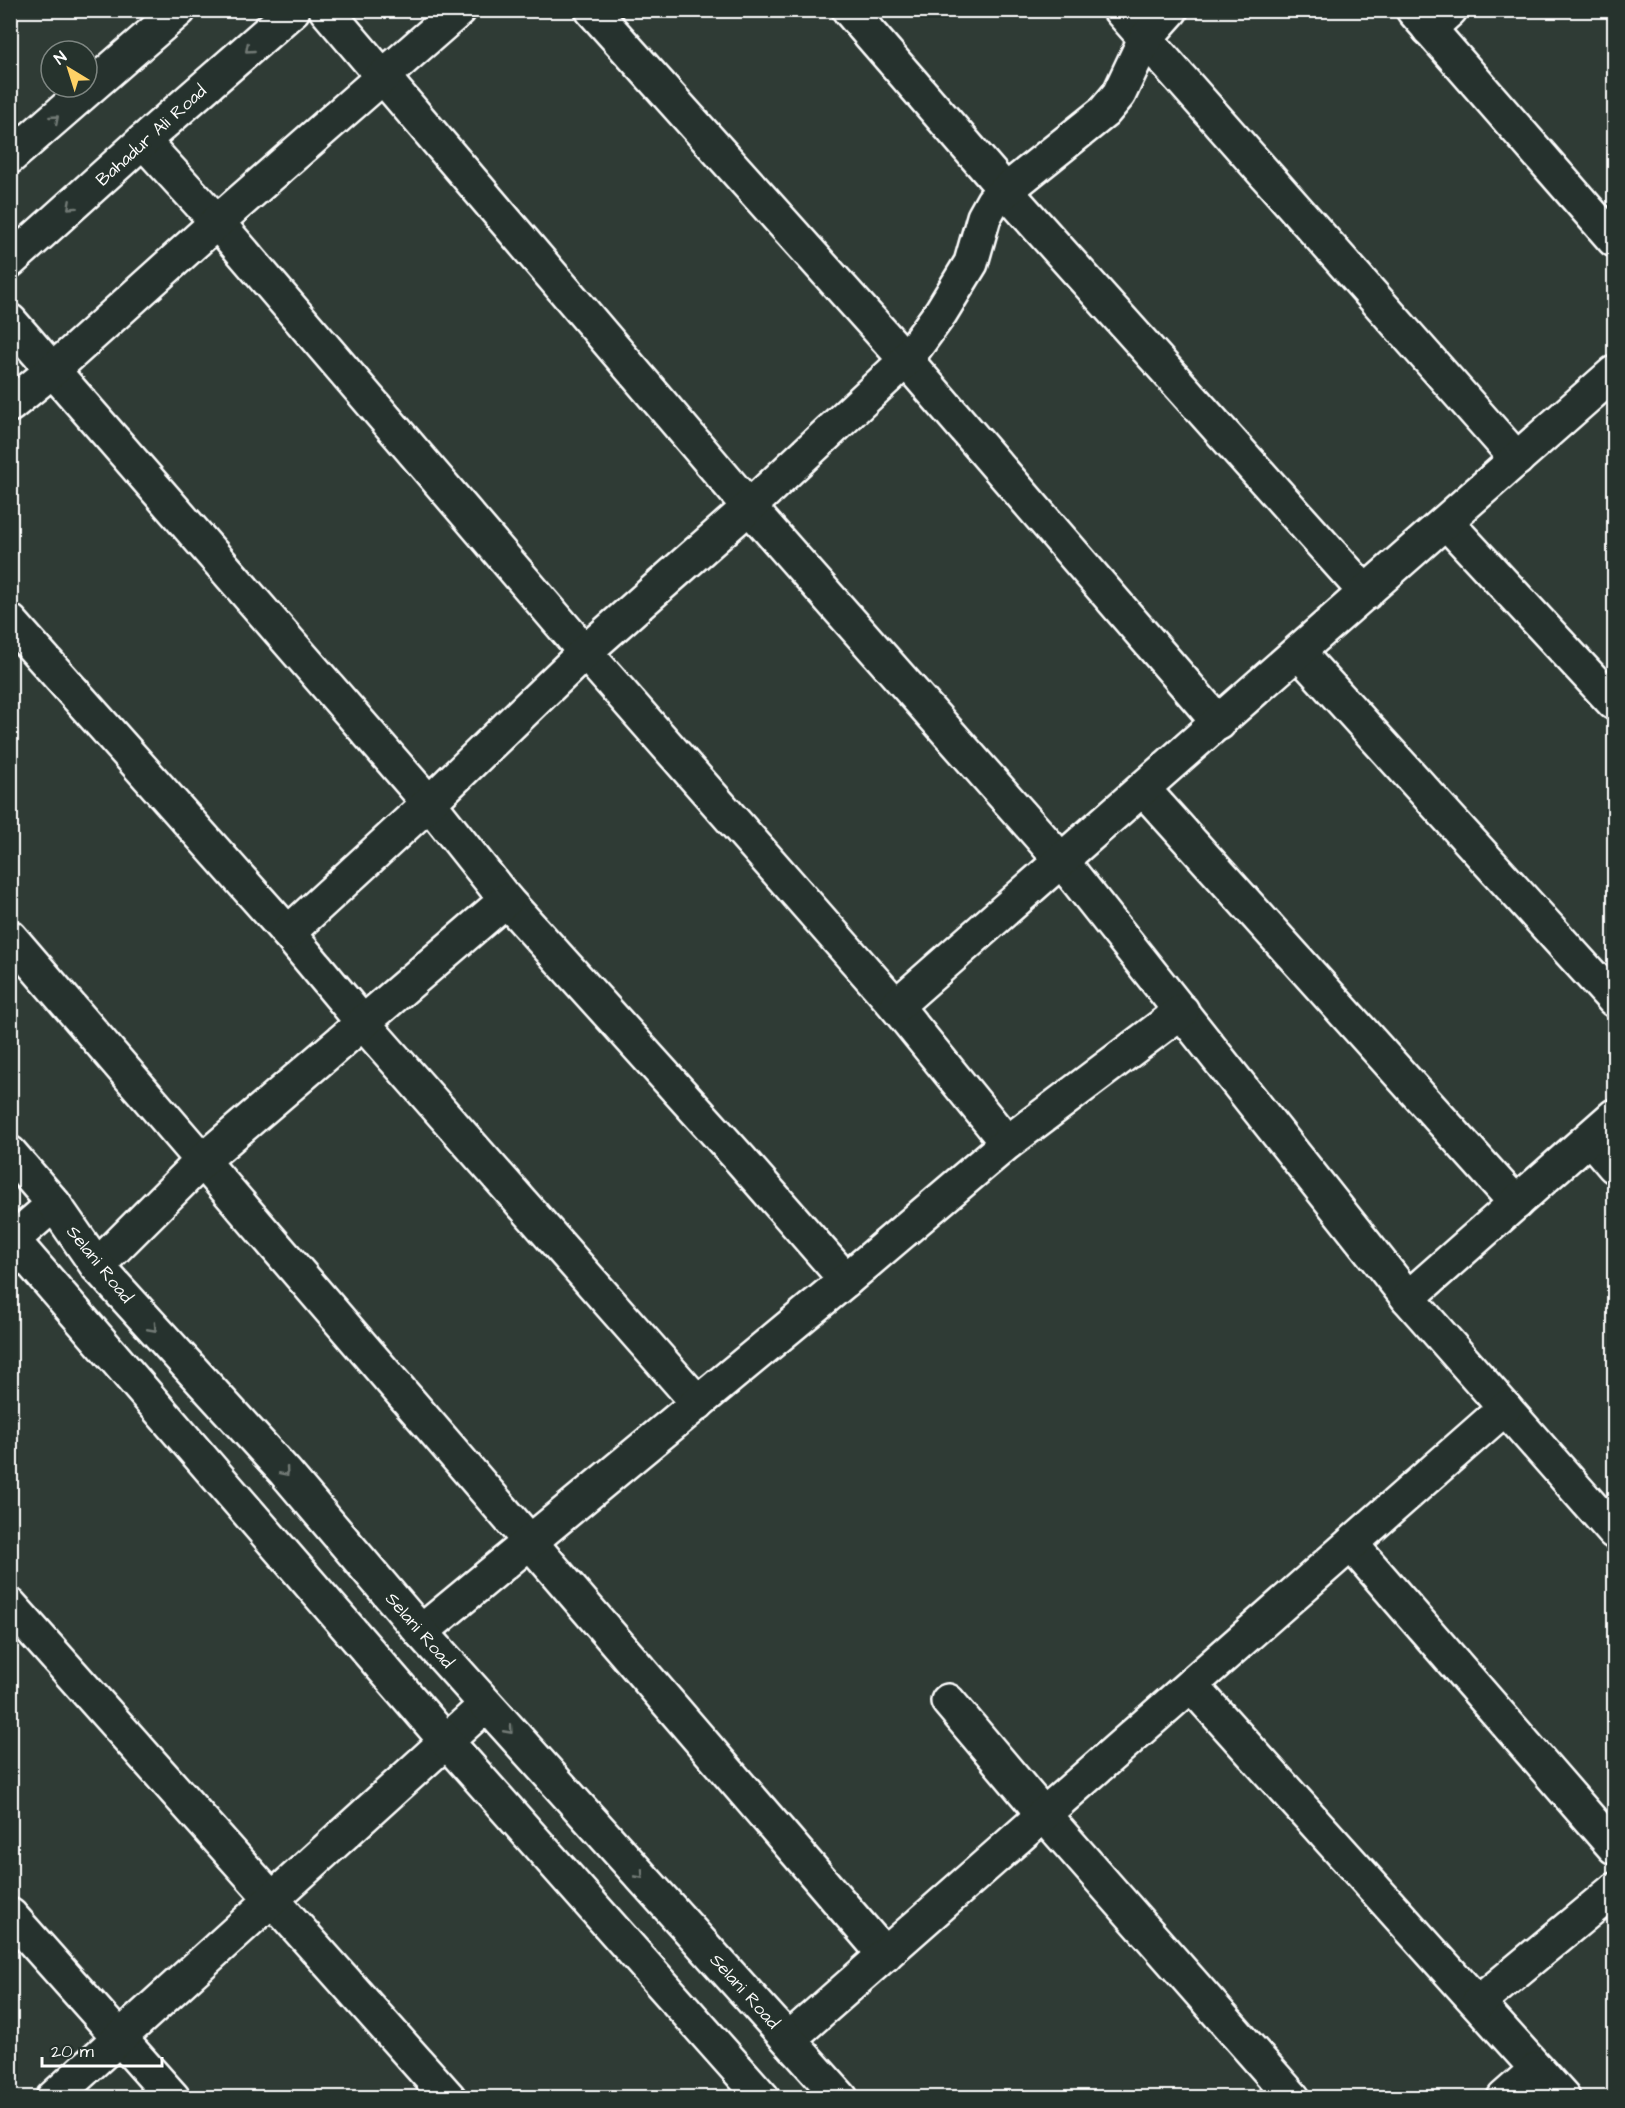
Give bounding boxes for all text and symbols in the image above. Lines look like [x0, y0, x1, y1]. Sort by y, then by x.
north arrow [39, 39, 99, 99]
one-way arrow [245, 42, 256, 53]
text: N [50, 46, 71, 70]
street label: Bahadur Ali Road [91, 79, 212, 192]
one-way arrow [48, 115, 59, 126]
one-way arrow [68, 199, 78, 210]
street label: Selani Road [60, 1220, 139, 1309]
one-way arrow [146, 1321, 157, 1332]
one-way arrow [277, 1465, 288, 1476]
street label: Selani Road [379, 1587, 460, 1674]
one-way arrow [502, 1723, 513, 1734]
one-way arrow [633, 1868, 644, 1878]
street label: Selani Road [704, 1948, 785, 2034]
scale bar [42, 2030, 162, 2068]
text: 20 m [51, 2039, 94, 2064]

